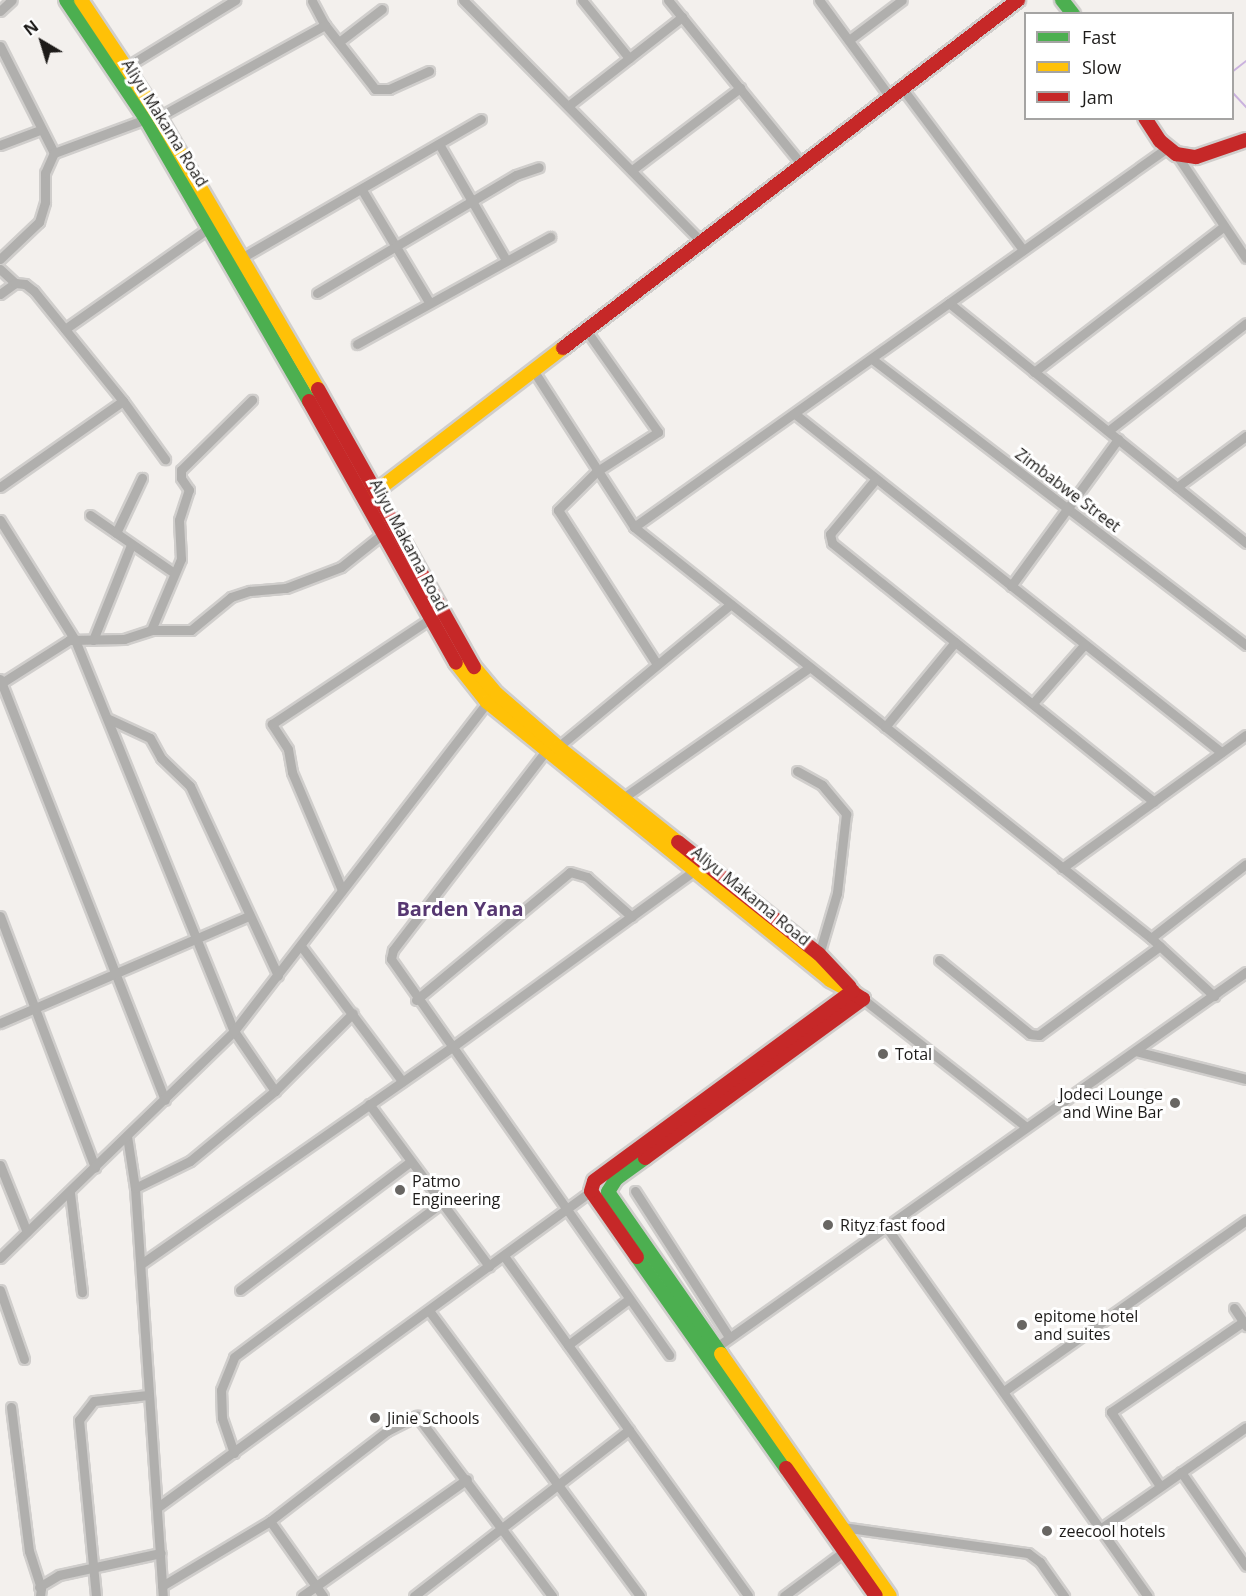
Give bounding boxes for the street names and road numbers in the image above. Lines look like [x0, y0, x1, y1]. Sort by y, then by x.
street label: Aliyu Makama Road [118, 56, 212, 190]
street label: Zimbabwe Street [1012, 444, 1124, 536]
street label: Aliyu Makama Road [366, 476, 452, 614]
street label: Aliyu Makama Road [688, 842, 814, 950]

